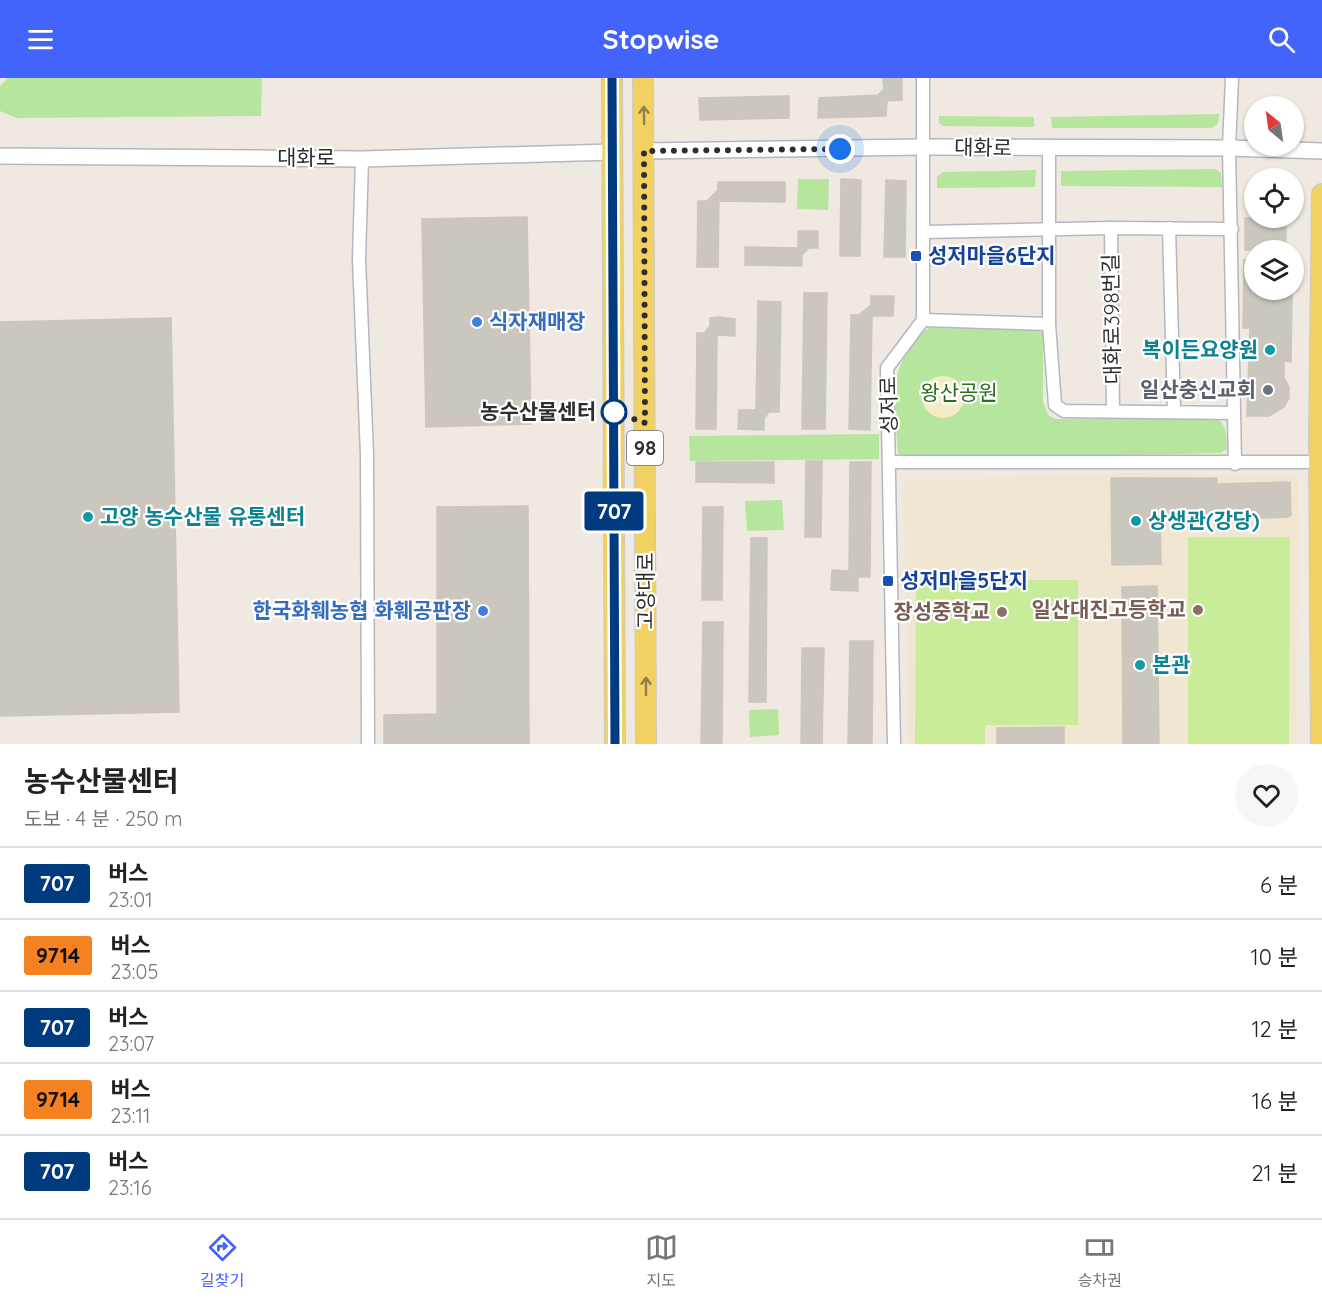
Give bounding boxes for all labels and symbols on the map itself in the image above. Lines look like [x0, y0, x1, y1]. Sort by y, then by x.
north arrow [1244, 96, 1304, 156]
one-way arrow [638, 105, 649, 125]
street label: 대화로 [954, 133, 1012, 161]
your location [825, 134, 855, 164]
street label: 대화로 [277, 144, 335, 170]
place label: 성저마을6단지 [928, 242, 1056, 268]
marker: 성저마을6단지 [909, 249, 923, 263]
street label: 대화로398번길 [1097, 253, 1125, 385]
place label: 식자재매장 [489, 308, 586, 334]
marker: 식자재매장 [470, 315, 484, 329]
place label: 복이든요양원 [1142, 336, 1258, 362]
marker: 복이든요양원 [1263, 343, 1277, 357]
street label: 성저로 [874, 376, 902, 434]
place label: 일산충신교회 [1140, 376, 1256, 402]
park label: 왕산공원 [920, 379, 998, 405]
marker: 일산충신교회 [1261, 383, 1275, 397]
place label: 농수산물센터 [480, 398, 596, 424]
marker: 농수산물센터 [601, 399, 627, 425]
road number: 98 [627, 431, 663, 465]
line badge: 707 [580, 492, 648, 530]
place label: 고양 농수산물 유통센터 [100, 503, 305, 529]
place label: 상생관(강당) [1148, 507, 1260, 533]
marker: 고양 농수산물 유통센터 [81, 510, 95, 524]
marker: 상생관(강당) [1129, 514, 1143, 528]
street label: 고양대로 [632, 552, 658, 630]
place label: 성저마을5단지 [900, 567, 1028, 593]
marker: 성저마을5단지 [881, 574, 895, 588]
place label: 일산대진고등학교 [1031, 596, 1186, 622]
place label: 한국화훼농협 화훼공판장 [253, 597, 471, 623]
place label: 장성중학교 [893, 598, 990, 624]
marker: 일산대진고등학교 [1191, 603, 1205, 617]
marker: 한국화훼농협 화훼공판장 [476, 604, 490, 618]
marker: 장성중학교 [995, 605, 1009, 619]
place label: 본관 [1152, 651, 1191, 677]
marker: 본관 [1133, 658, 1147, 672]
one-way arrow [640, 676, 652, 696]

